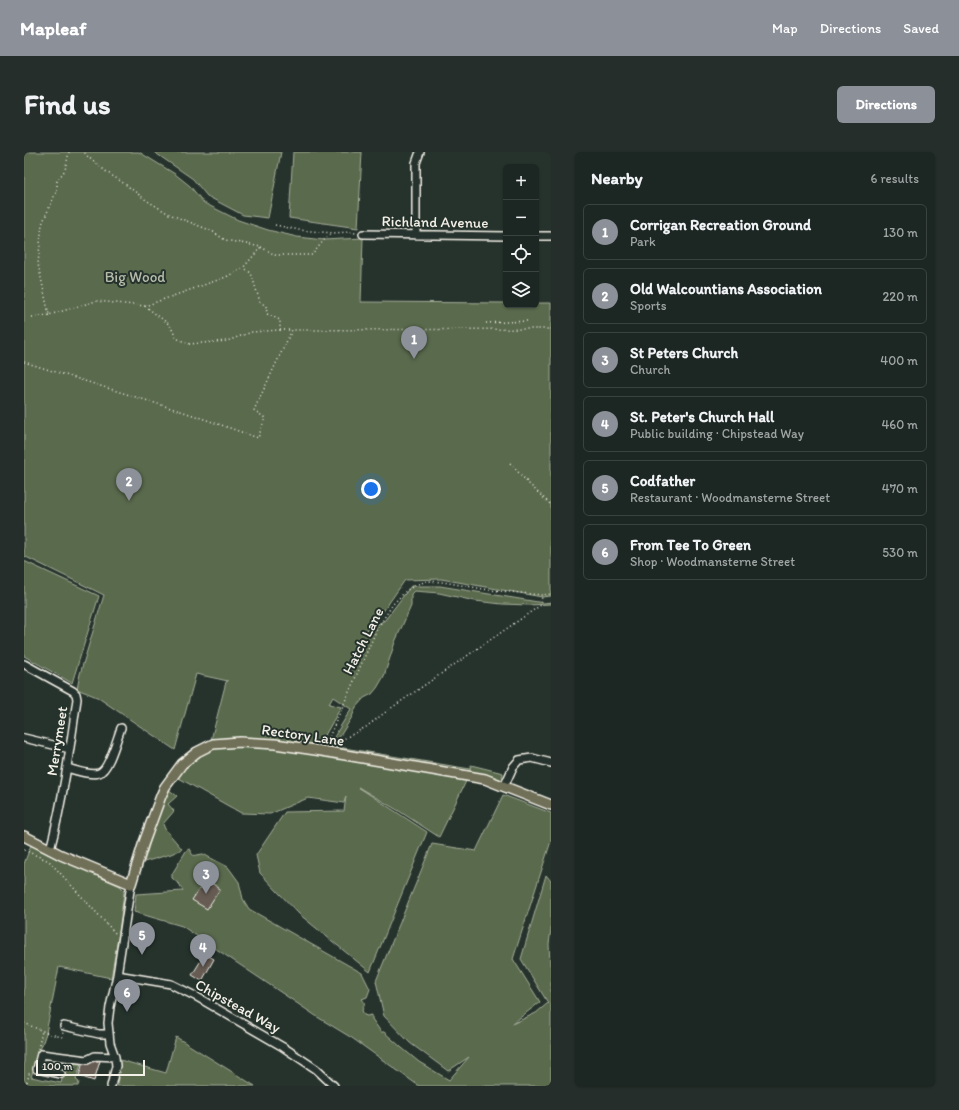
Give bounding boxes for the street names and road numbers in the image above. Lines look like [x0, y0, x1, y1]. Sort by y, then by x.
street label: Richland Avenue [381, 212, 489, 232]
street label: Hatch Lane [338, 605, 388, 677]
street label: Merrymeet [43, 705, 71, 777]
street label: Rectory Lane [261, 720, 345, 750]
street label: Chipstead Way [192, 975, 284, 1037]

